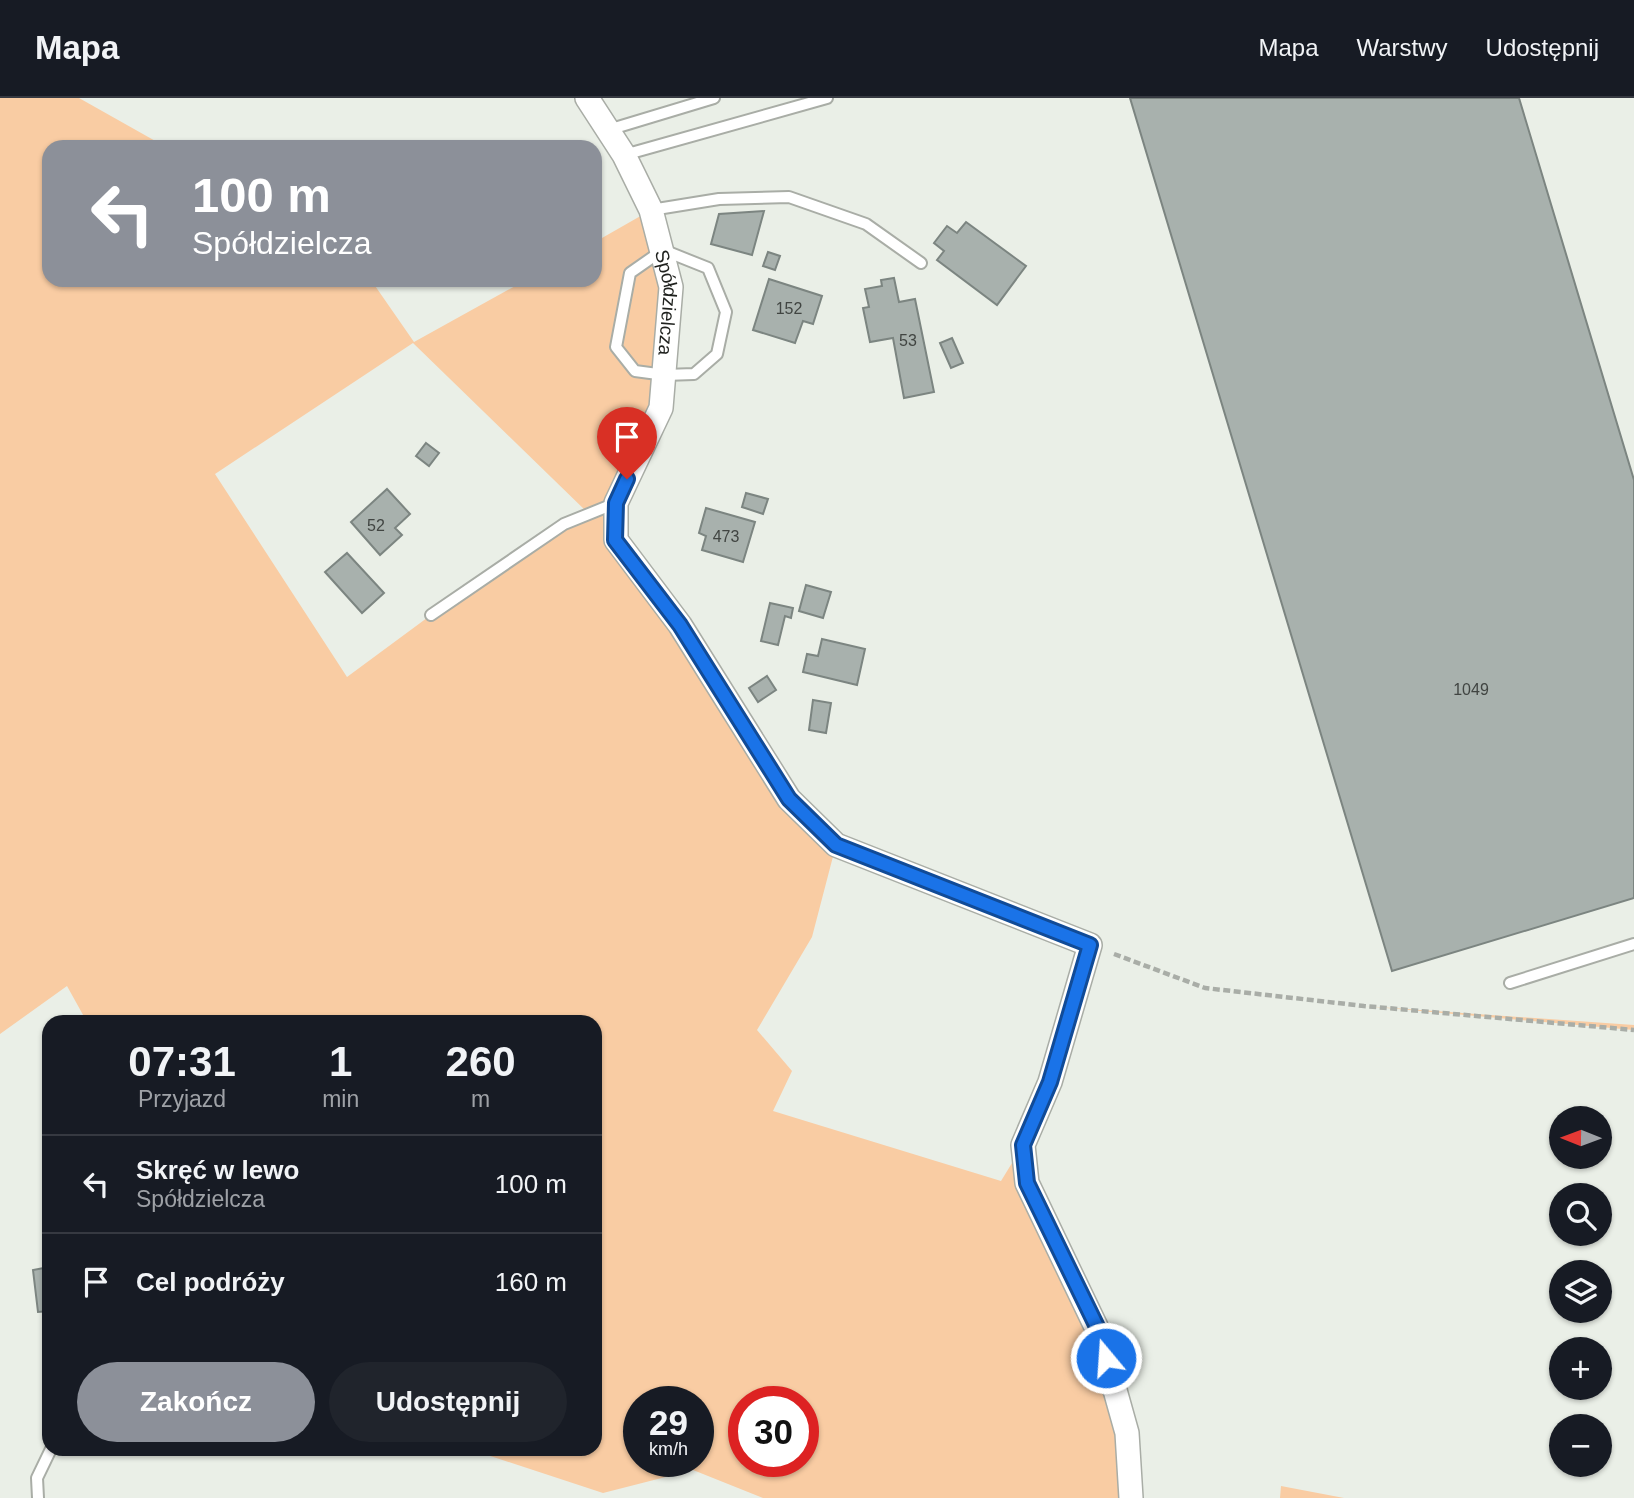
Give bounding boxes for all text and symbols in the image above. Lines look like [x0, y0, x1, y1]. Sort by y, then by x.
text: Mapa [35, 29, 119, 66]
text: Mapa [1258, 34, 1318, 61]
text: Warstwy [1356, 34, 1448, 61]
text: Udostępnij [1486, 34, 1599, 61]
icon: left [77, 168, 168, 259]
text: 100 m [192, 168, 331, 222]
text: Spółdzielcza [192, 225, 372, 261]
street label: Spółdzielcza [651, 247, 681, 357]
house number: 152 [776, 300, 802, 317]
house number: 53 [899, 332, 917, 349]
pin [597, 407, 657, 479]
icon: arrive [608, 418, 646, 456]
house number: 52 [367, 517, 385, 534]
house number: 473 [713, 528, 739, 545]
house number: 1049 [1453, 681, 1489, 698]
text: 07:31 [128, 1038, 236, 1085]
text: 1 [329, 1038, 352, 1085]
text: 260 [446, 1038, 516, 1085]
text: Przyjazd [138, 1086, 226, 1112]
text: min [322, 1086, 359, 1112]
text: m [471, 1086, 490, 1112]
north arrow [1549, 1106, 1612, 1169]
map controls [1549, 1106, 1612, 1477]
text: Skręć w lewo [136, 1155, 299, 1185]
icon: left [77, 1165, 115, 1203]
text: 100 m [495, 1169, 567, 1199]
button: search [1549, 1183, 1612, 1246]
text: Spółdzielcza [136, 1186, 265, 1212]
button: layers [1549, 1260, 1612, 1323]
icon: arrive [77, 1263, 115, 1301]
text: Cel podróży [136, 1267, 285, 1297]
text: 160 m [495, 1267, 567, 1297]
position arrow [1069, 1321, 1143, 1395]
button: + [1549, 1337, 1612, 1400]
button: Zakończ [77, 1362, 315, 1442]
button: Udostępnij [329, 1362, 567, 1442]
speed limit sign: 30 [728, 1386, 819, 1477]
text: 29 [649, 1403, 688, 1442]
button: − [1549, 1414, 1612, 1477]
text: km/h [649, 1439, 688, 1459]

